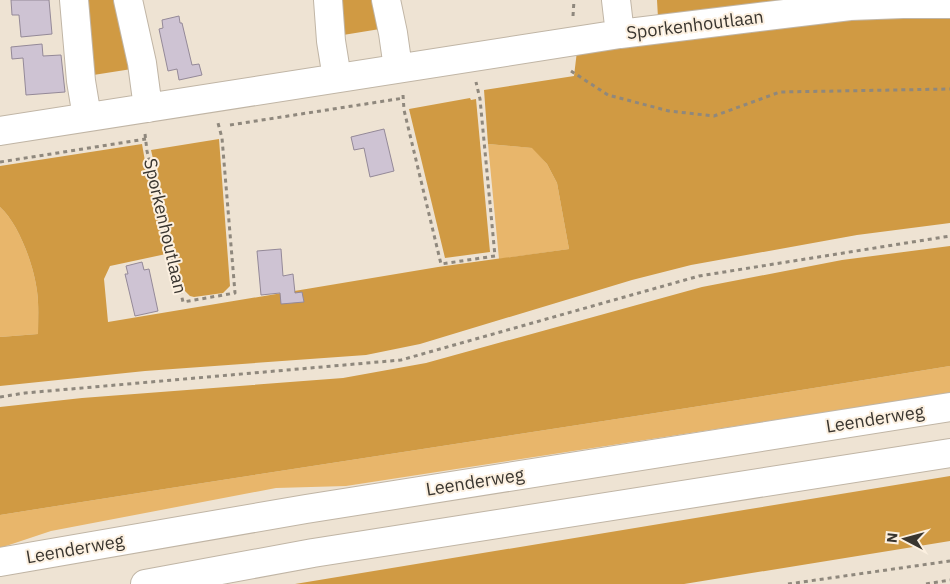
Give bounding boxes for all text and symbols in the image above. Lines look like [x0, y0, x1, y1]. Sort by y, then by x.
street label: Sporkenhoutlaan [625, 5, 765, 44]
street label: Sporkenhoutlaan [139, 156, 192, 296]
street label: Leenderweg [824, 399, 926, 438]
street label: Leenderweg [424, 462, 526, 501]
north arrow [880, 514, 930, 564]
street label: Leenderweg [24, 529, 126, 568]
text: N [883, 532, 902, 544]

